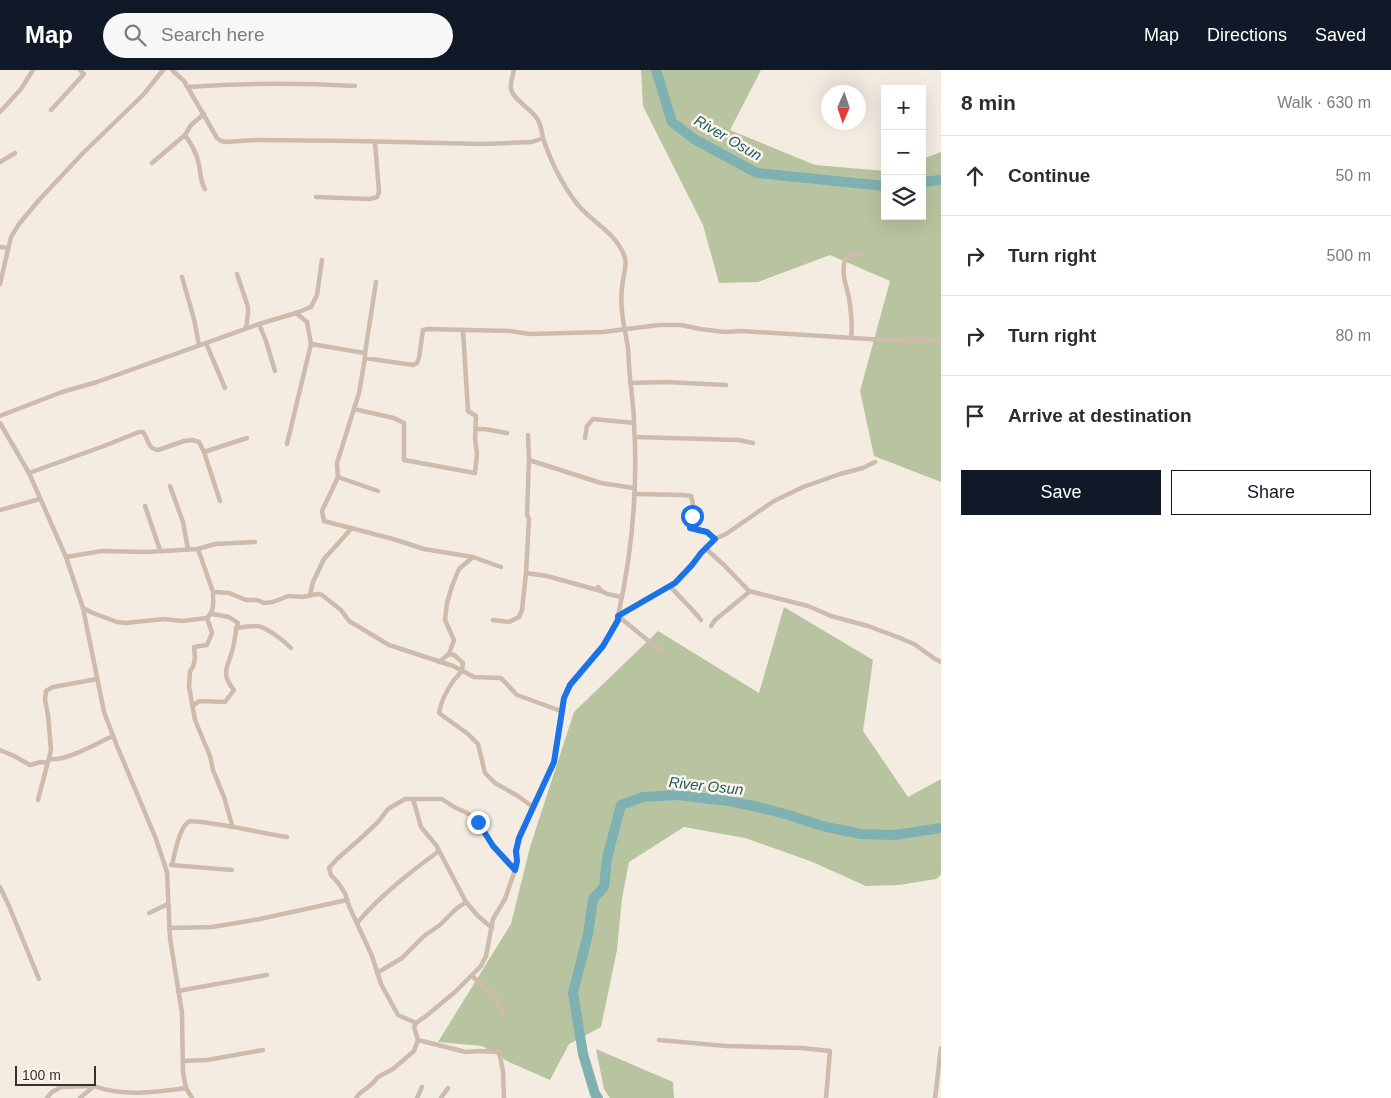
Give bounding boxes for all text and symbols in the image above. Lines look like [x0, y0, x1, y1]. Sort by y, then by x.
search box [103, 13, 453, 58]
text: Map [25, 21, 73, 48]
icon: search [121, 21, 149, 49]
text: Search here [161, 24, 265, 45]
text: Map [1144, 25, 1179, 45]
text: Directions [1207, 25, 1287, 45]
text: Saved [1315, 25, 1366, 45]
north arrow [821, 85, 866, 130]
map controls [881, 85, 926, 220]
button: + [881, 85, 926, 130]
text: 8 min [961, 91, 1016, 114]
text: Walk · 630 m [1277, 94, 1371, 111]
water label: River Osun [692, 111, 765, 164]
button: − [881, 130, 926, 175]
icon: ahead [961, 162, 989, 190]
text: Continue [1008, 165, 1090, 186]
text: 50 m [1335, 167, 1371, 184]
button: layers [881, 175, 926, 220]
icon: right [961, 242, 989, 270]
text: Turn right [1008, 245, 1096, 266]
text: 500 m [1327, 247, 1371, 264]
icon: right [961, 322, 989, 350]
text: Turn right [1008, 325, 1096, 346]
text: 80 m [1335, 327, 1371, 344]
icon: arrive [961, 402, 989, 430]
text: Arrive at destination [1008, 405, 1192, 426]
button: Save [961, 470, 1161, 515]
button: Share [1171, 470, 1371, 515]
route start [681, 505, 704, 528]
water label: River Osun [668, 773, 744, 798]
route end [467, 811, 490, 834]
scale bar [15, 1063, 96, 1086]
text: 100 m [22, 1067, 61, 1083]

